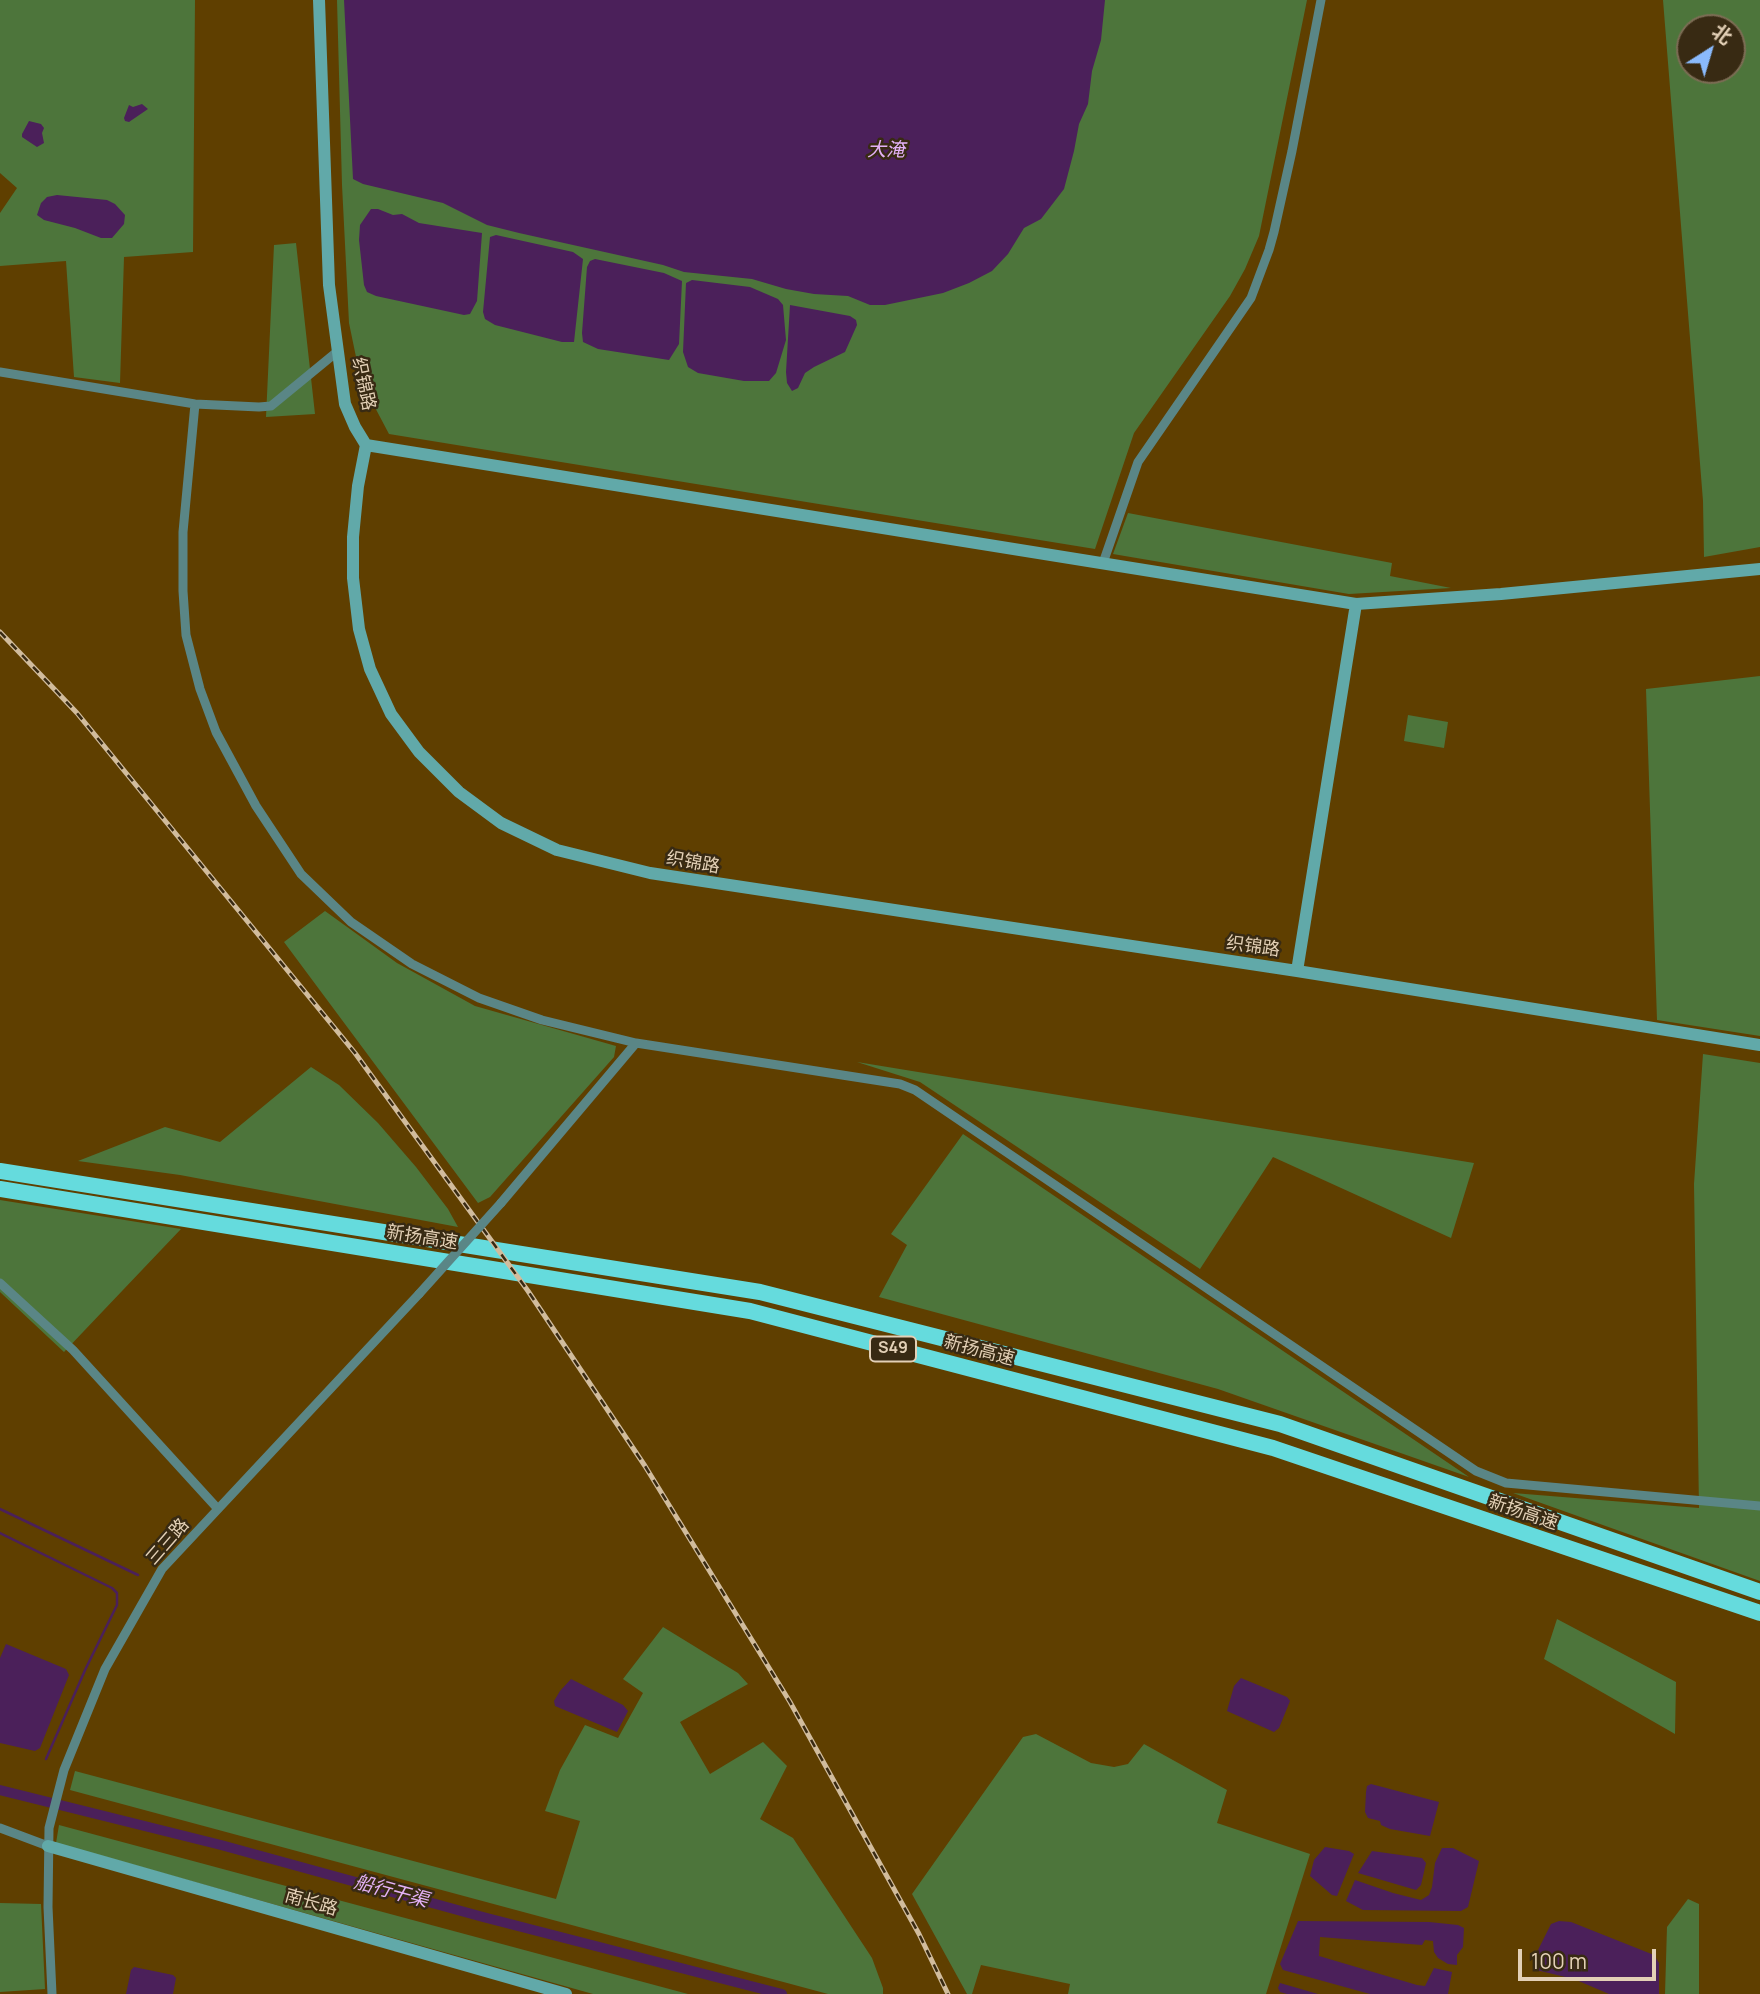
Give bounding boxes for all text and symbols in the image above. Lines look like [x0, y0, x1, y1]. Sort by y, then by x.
north arrow [1676, 14, 1746, 84]
text: 北 [1707, 18, 1738, 50]
water label: 大淹 [867, 140, 905, 162]
street label: 织锦路 [347, 355, 379, 413]
street label: 织锦路 [665, 848, 721, 878]
street label: 织锦路 [1225, 933, 1281, 961]
street label: 新扬高速 [385, 1222, 459, 1254]
street label: 新扬高速 [941, 1331, 1017, 1371]
road number: S49 [870, 1336, 916, 1362]
street label: 新扬高速 [1485, 1491, 1561, 1535]
street label: 三三路 [142, 1515, 194, 1569]
water label: 船行干渠 [351, 1871, 431, 1913]
street label: 南长路 [282, 1885, 340, 1921]
scale bar [1522, 1934, 1660, 1978]
text: 100 m [1531, 1947, 1587, 1975]

